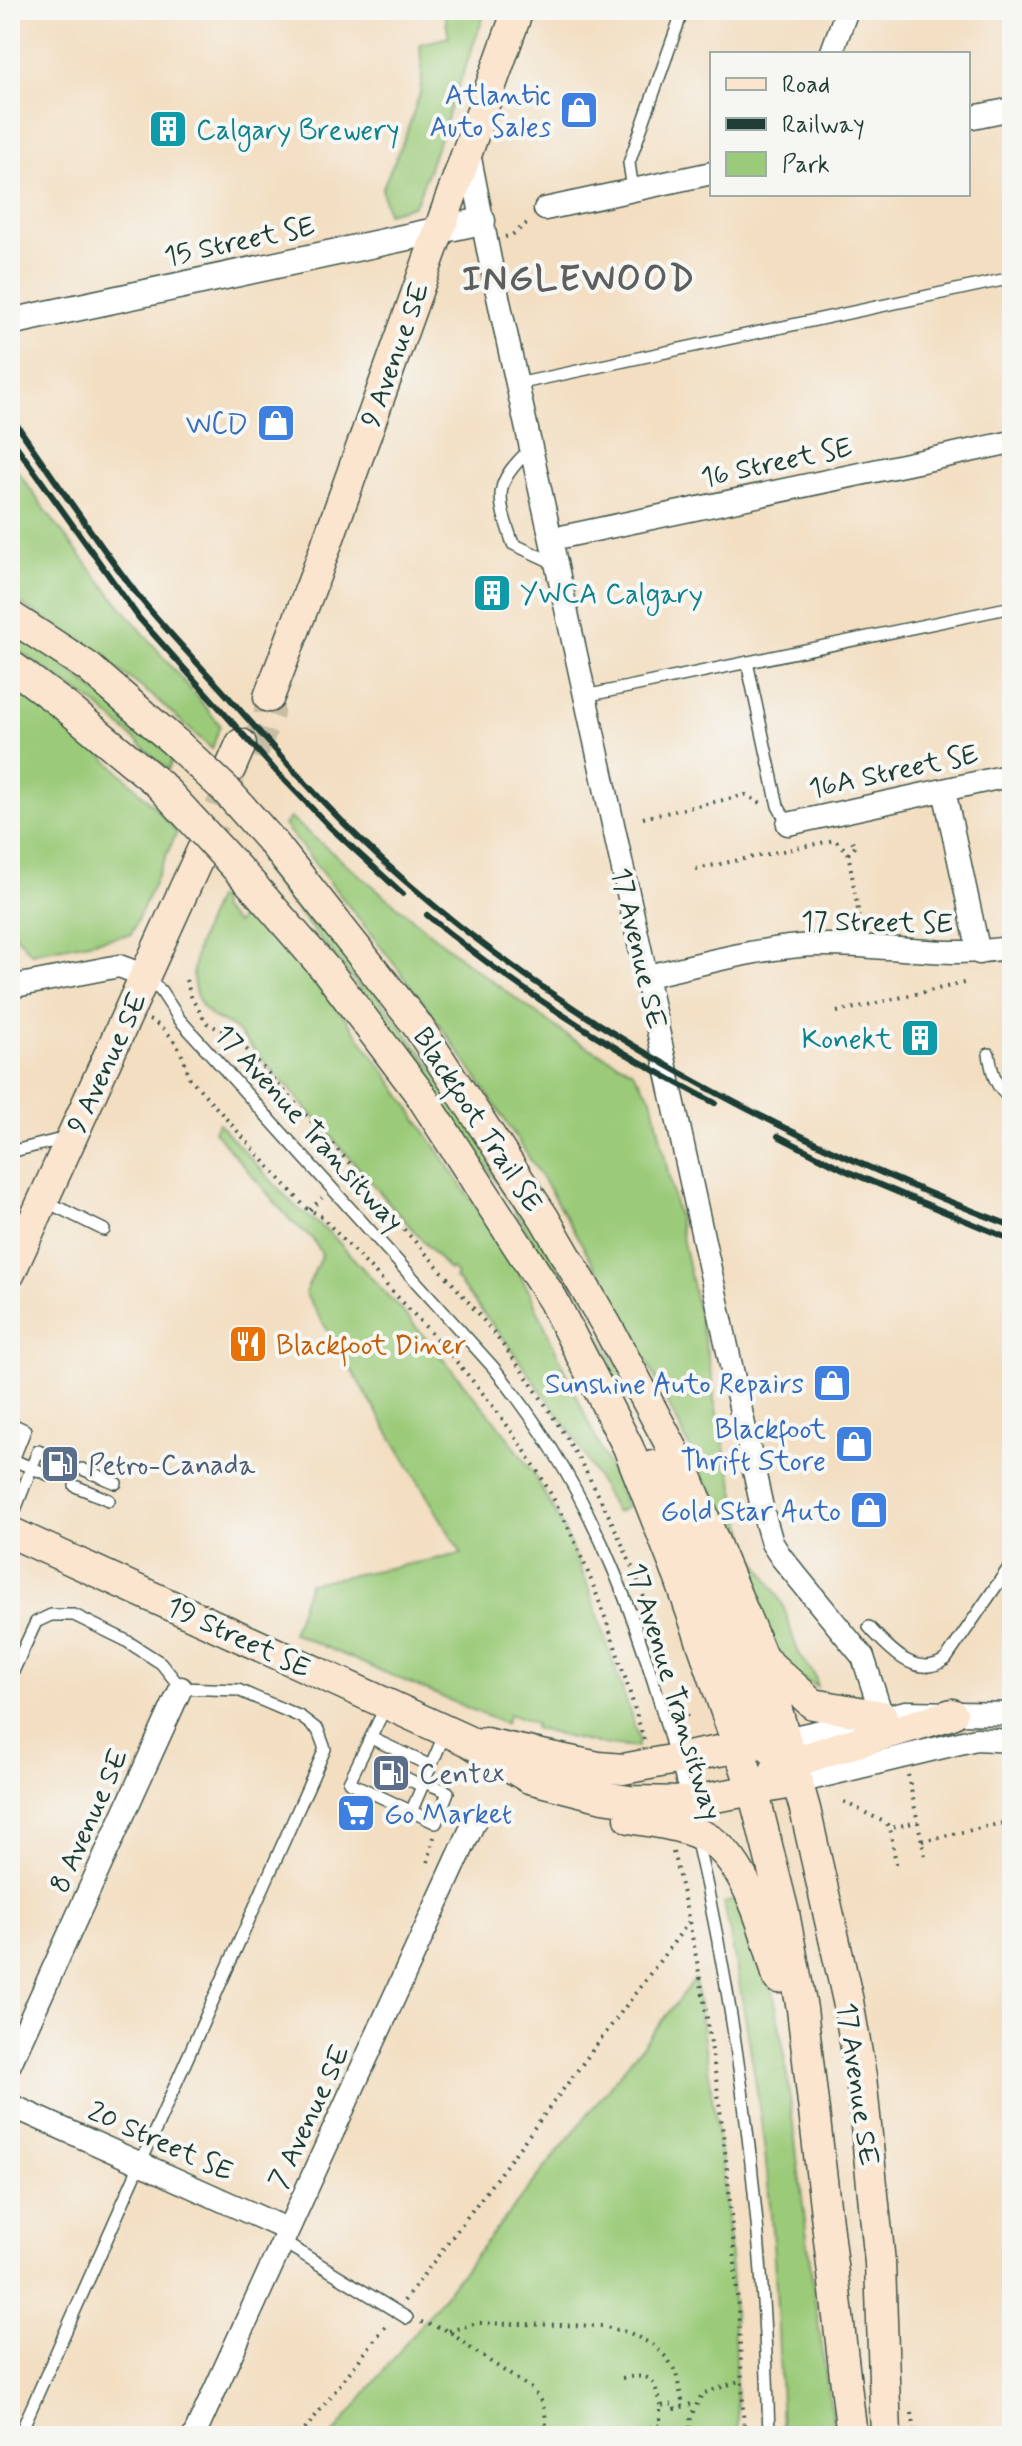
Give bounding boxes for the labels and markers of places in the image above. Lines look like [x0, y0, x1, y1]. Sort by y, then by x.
place label: Atlantic Auto Sales [430, 78, 551, 147]
shop icon: Atlantic Auto Sales [558, 89, 600, 131]
building icon: Calgary Brewery [147, 108, 189, 150]
place label: Calgary Brewery [196, 113, 399, 152]
shop icon: WCD [255, 402, 297, 444]
place label: WCD [186, 407, 248, 444]
building icon: YWCA Calgary [471, 572, 513, 614]
place label: YWCA Calgary [520, 577, 703, 616]
building icon: Konekt [899, 1017, 941, 1059]
place label: Konekt [802, 1022, 893, 1059]
restaurant icon: Blackfoot Diner [227, 1323, 269, 1365]
place label: Blackfoot Diner [276, 1328, 467, 1367]
shop icon: Sunshine Auto Repairs [811, 1362, 853, 1404]
place label: Sunshine Auto Repairs [545, 1367, 804, 1404]
place label: Blackfoot Thrift Store [680, 1412, 827, 1481]
shop icon: Blackfoot Thrift Store [833, 1423, 875, 1465]
fuel station icon: Petro-Canada [39, 1443, 81, 1485]
place label: Petro-Canada [88, 1448, 255, 1485]
shop icon: Gold Star Auto [848, 1489, 890, 1531]
place label: Gold Star Auto [661, 1494, 841, 1531]
fuel station icon: Centex [370, 1752, 412, 1794]
place label: Centex [419, 1757, 504, 1794]
supermarket icon: Go Market [335, 1792, 377, 1834]
place label: Go Market [384, 1797, 512, 1834]

